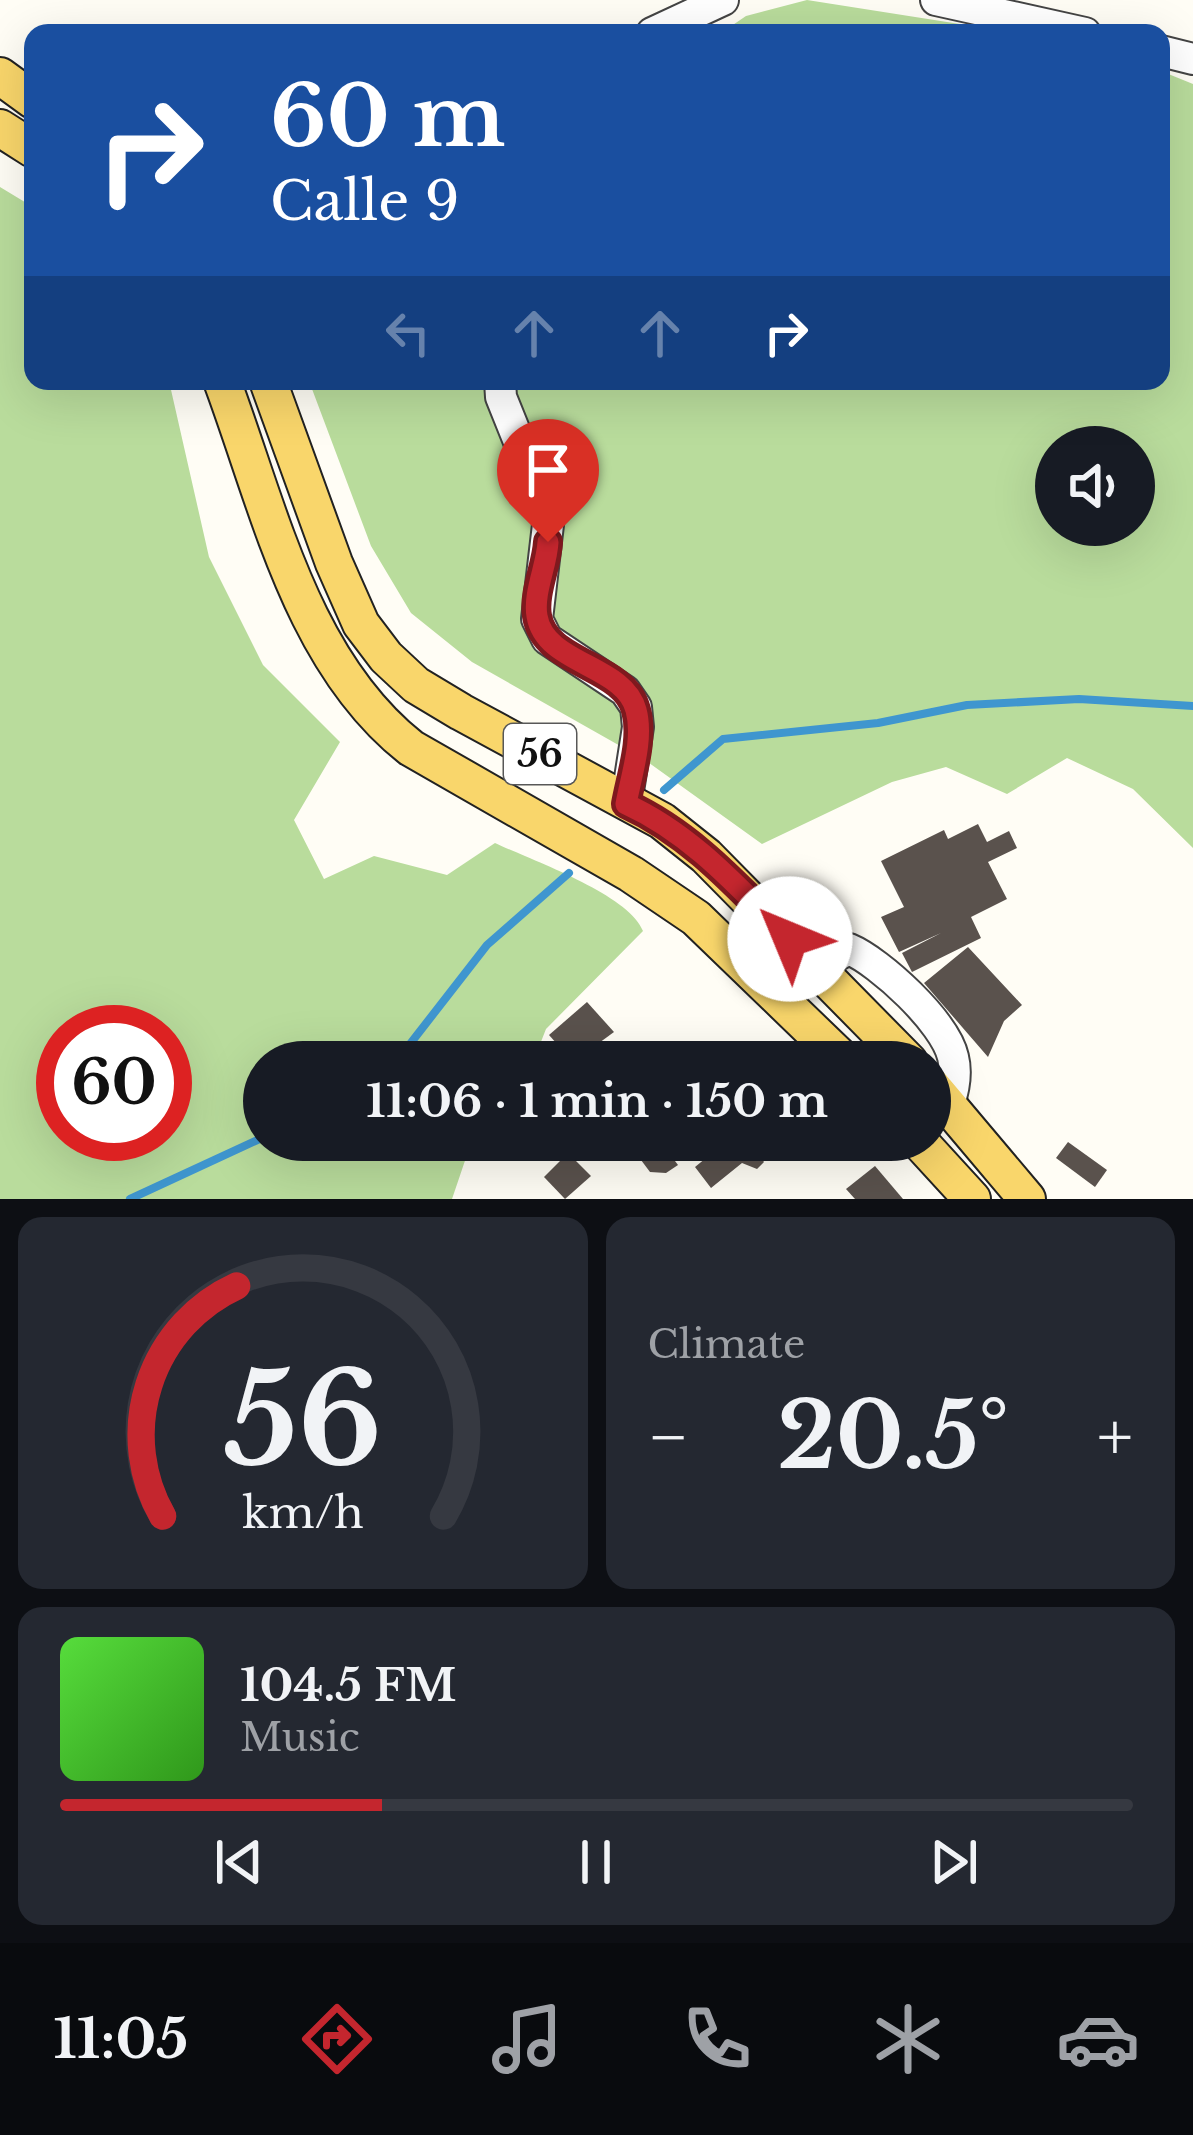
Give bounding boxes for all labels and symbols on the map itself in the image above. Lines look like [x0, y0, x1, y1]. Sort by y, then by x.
pin [497, 419, 599, 542]
road number: 56 [504, 724, 576, 784]
position arrow [727, 876, 853, 1002]
speed limit sign: 60 [36, 1005, 192, 1161]

